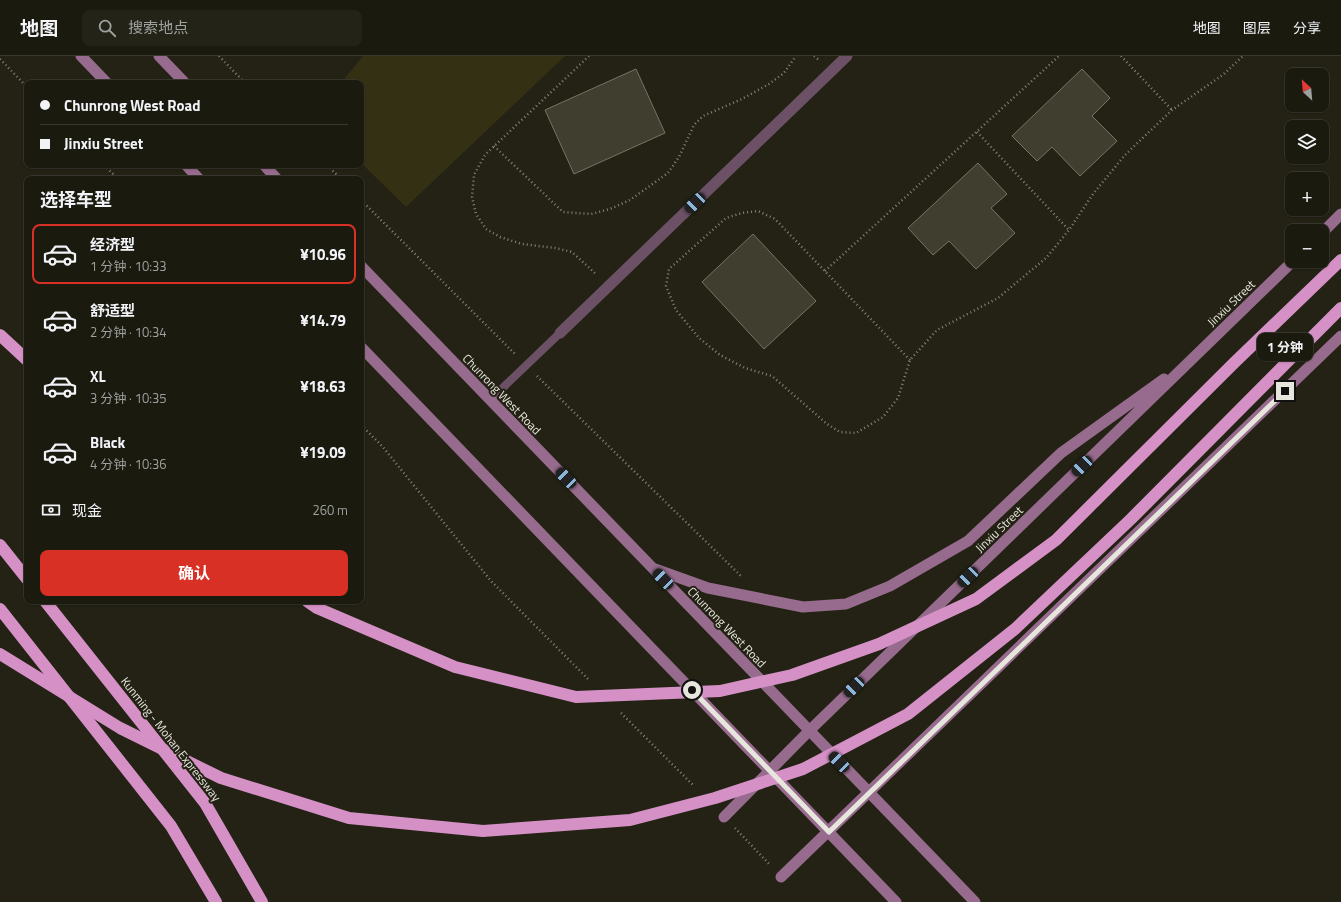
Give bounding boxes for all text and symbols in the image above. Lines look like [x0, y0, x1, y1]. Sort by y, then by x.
search box [82, 10, 362, 46]
text: 地图 [20, 13, 58, 42]
text: 搜索地点 [128, 16, 188, 39]
icon: search [96, 17, 118, 39]
text: 地图 [1193, 17, 1221, 38]
text: 图层 [1243, 17, 1271, 38]
text: 分享 [1293, 17, 1321, 38]
north arrow [1285, 68, 1329, 112]
map controls [1285, 68, 1329, 268]
text: Chunrong West Road [64, 94, 200, 117]
button: layers [1285, 120, 1329, 164]
text: Jinxiu Street [64, 132, 143, 155]
button: + [1285, 172, 1329, 216]
text: 选择车型 [40, 186, 112, 213]
car [682, 190, 708, 216]
button: − [1285, 224, 1329, 268]
text: 经济型 [90, 233, 135, 256]
icon: car [42, 236, 78, 272]
text: ¥10.96 [300, 243, 346, 266]
text: 1 分钟 · 10:33 [90, 256, 167, 276]
street label: Jinxiu Street [1203, 275, 1260, 331]
text: 舒适型 [90, 299, 135, 322]
icon: car [42, 302, 78, 338]
text: ¥14.79 [300, 309, 346, 332]
text: 2 分钟 · 10:34 [90, 322, 167, 342]
callout: 1 分钟 [1257, 333, 1313, 361]
text: 1 分钟 [1267, 337, 1303, 357]
street label: Chunrong West Road [458, 349, 546, 439]
text: XL [90, 365, 106, 388]
icon: car [42, 368, 78, 404]
text: ¥18.63 [300, 375, 346, 398]
route end [1276, 382, 1294, 400]
text: 3 分钟 · 10:35 [90, 388, 167, 408]
text: Black [90, 431, 125, 454]
icon: car [42, 434, 78, 470]
text: ¥19.09 [300, 441, 346, 464]
car [1069, 453, 1095, 479]
text: 4 分钟 · 10:36 [90, 454, 167, 474]
car [553, 465, 579, 491]
icon: cash [40, 499, 62, 521]
text: 现金 [72, 499, 102, 522]
text: 260 m [312, 500, 348, 520]
street label: Jinxiu Street [971, 501, 1028, 557]
button: 确认 [40, 550, 348, 596]
car [955, 564, 981, 590]
car [650, 566, 676, 592]
street label: Chunrong West Road [683, 582, 771, 672]
street label: Kunming - Mohan Expressway [116, 673, 226, 806]
car [841, 674, 867, 700]
route start [683, 681, 701, 699]
car [826, 749, 852, 775]

